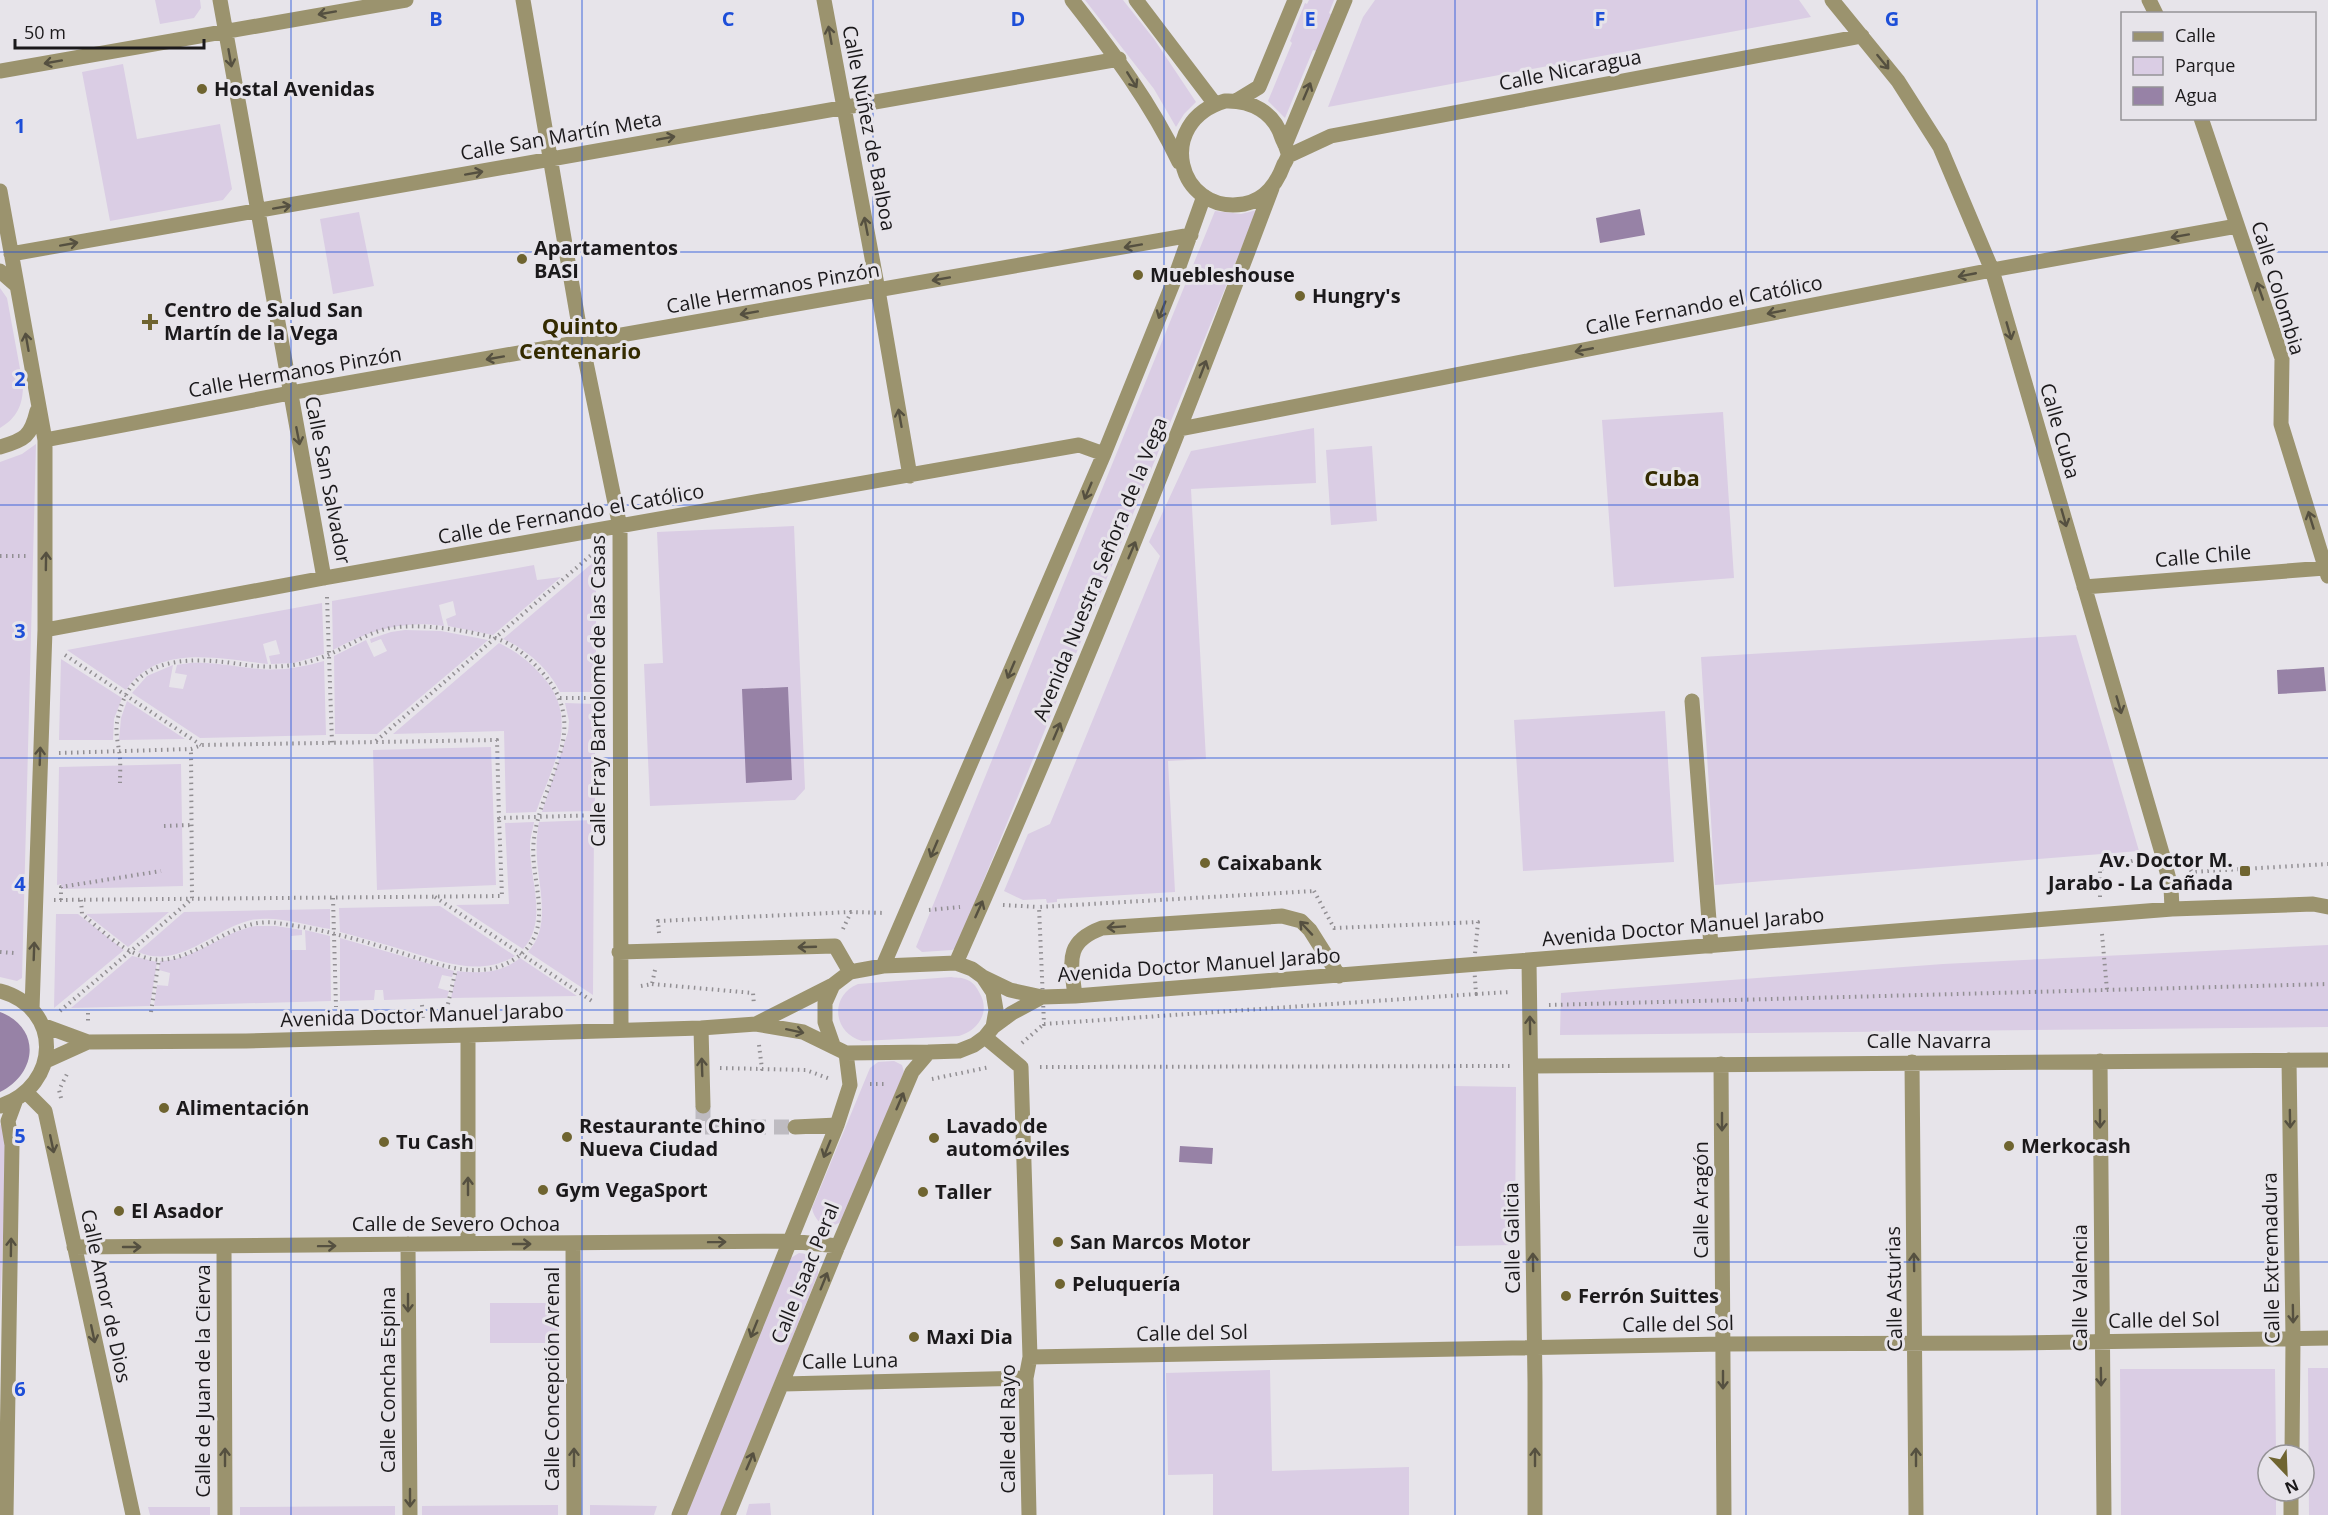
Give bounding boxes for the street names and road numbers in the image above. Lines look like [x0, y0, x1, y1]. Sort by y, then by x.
street label: Calle Núñez de Balboa [836, 23, 903, 233]
street label: Calle Nicaragua [1496, 42, 1643, 97]
street label: Calle San Martín Meta [458, 104, 664, 167]
street label: Calle Colombia [2245, 218, 2312, 358]
street label: Calle Hermanos Pinzón [664, 255, 882, 320]
street label: Calle Fernando el Católico [1583, 268, 1825, 341]
street label: Calle Hermanos Pinzón [186, 339, 404, 404]
street label: Calle Cuba [2034, 380, 2087, 482]
street label: Calle San Salvador [299, 394, 358, 566]
street label: Avenida Nuestra Señora de la Vega [1026, 413, 1173, 725]
street label: Calle de Fernando el Católico [436, 477, 706, 550]
street label: Calle Fray Bartolomé de las Casas [584, 535, 611, 847]
street label: Calle Chile [2154, 538, 2252, 573]
street label: Avenida Doctor Manuel Jarabo [1541, 901, 1825, 952]
street label: Avenida Doctor Manuel Jarabo [1057, 941, 1341, 988]
street label: Avenida Doctor Manuel Jarabo [280, 996, 564, 1033]
street label: Calle Navarra [1867, 1027, 1991, 1054]
street label: Calle Aragón [1687, 1141, 1714, 1259]
street label: Calle Extremadura [2256, 1172, 2285, 1344]
street label: Calle Galicia [1497, 1182, 1526, 1294]
street label: Calle Isaac Peral [764, 1198, 845, 1347]
street label: Calle Amor de Dios [75, 1207, 138, 1385]
street label: Calle de Severo Ochoa [352, 1210, 560, 1237]
street label: Calle Valencia [2066, 1224, 2093, 1352]
street label: Calle Asturias [1879, 1226, 1908, 1352]
street label: Calle de Juan de la Cierva [189, 1264, 216, 1498]
street label: Calle Concepción Arenal [538, 1267, 565, 1491]
street label: Calle Concha Espina [374, 1287, 401, 1473]
street label: Calle del Sol [2108, 1305, 2220, 1334]
street label: Calle del Sol [1622, 1309, 1734, 1338]
street label: Calle del Sol [1136, 1318, 1248, 1347]
street label: Calle Luna [802, 1346, 898, 1375]
street label: Calle del Rayo [994, 1364, 1021, 1494]

